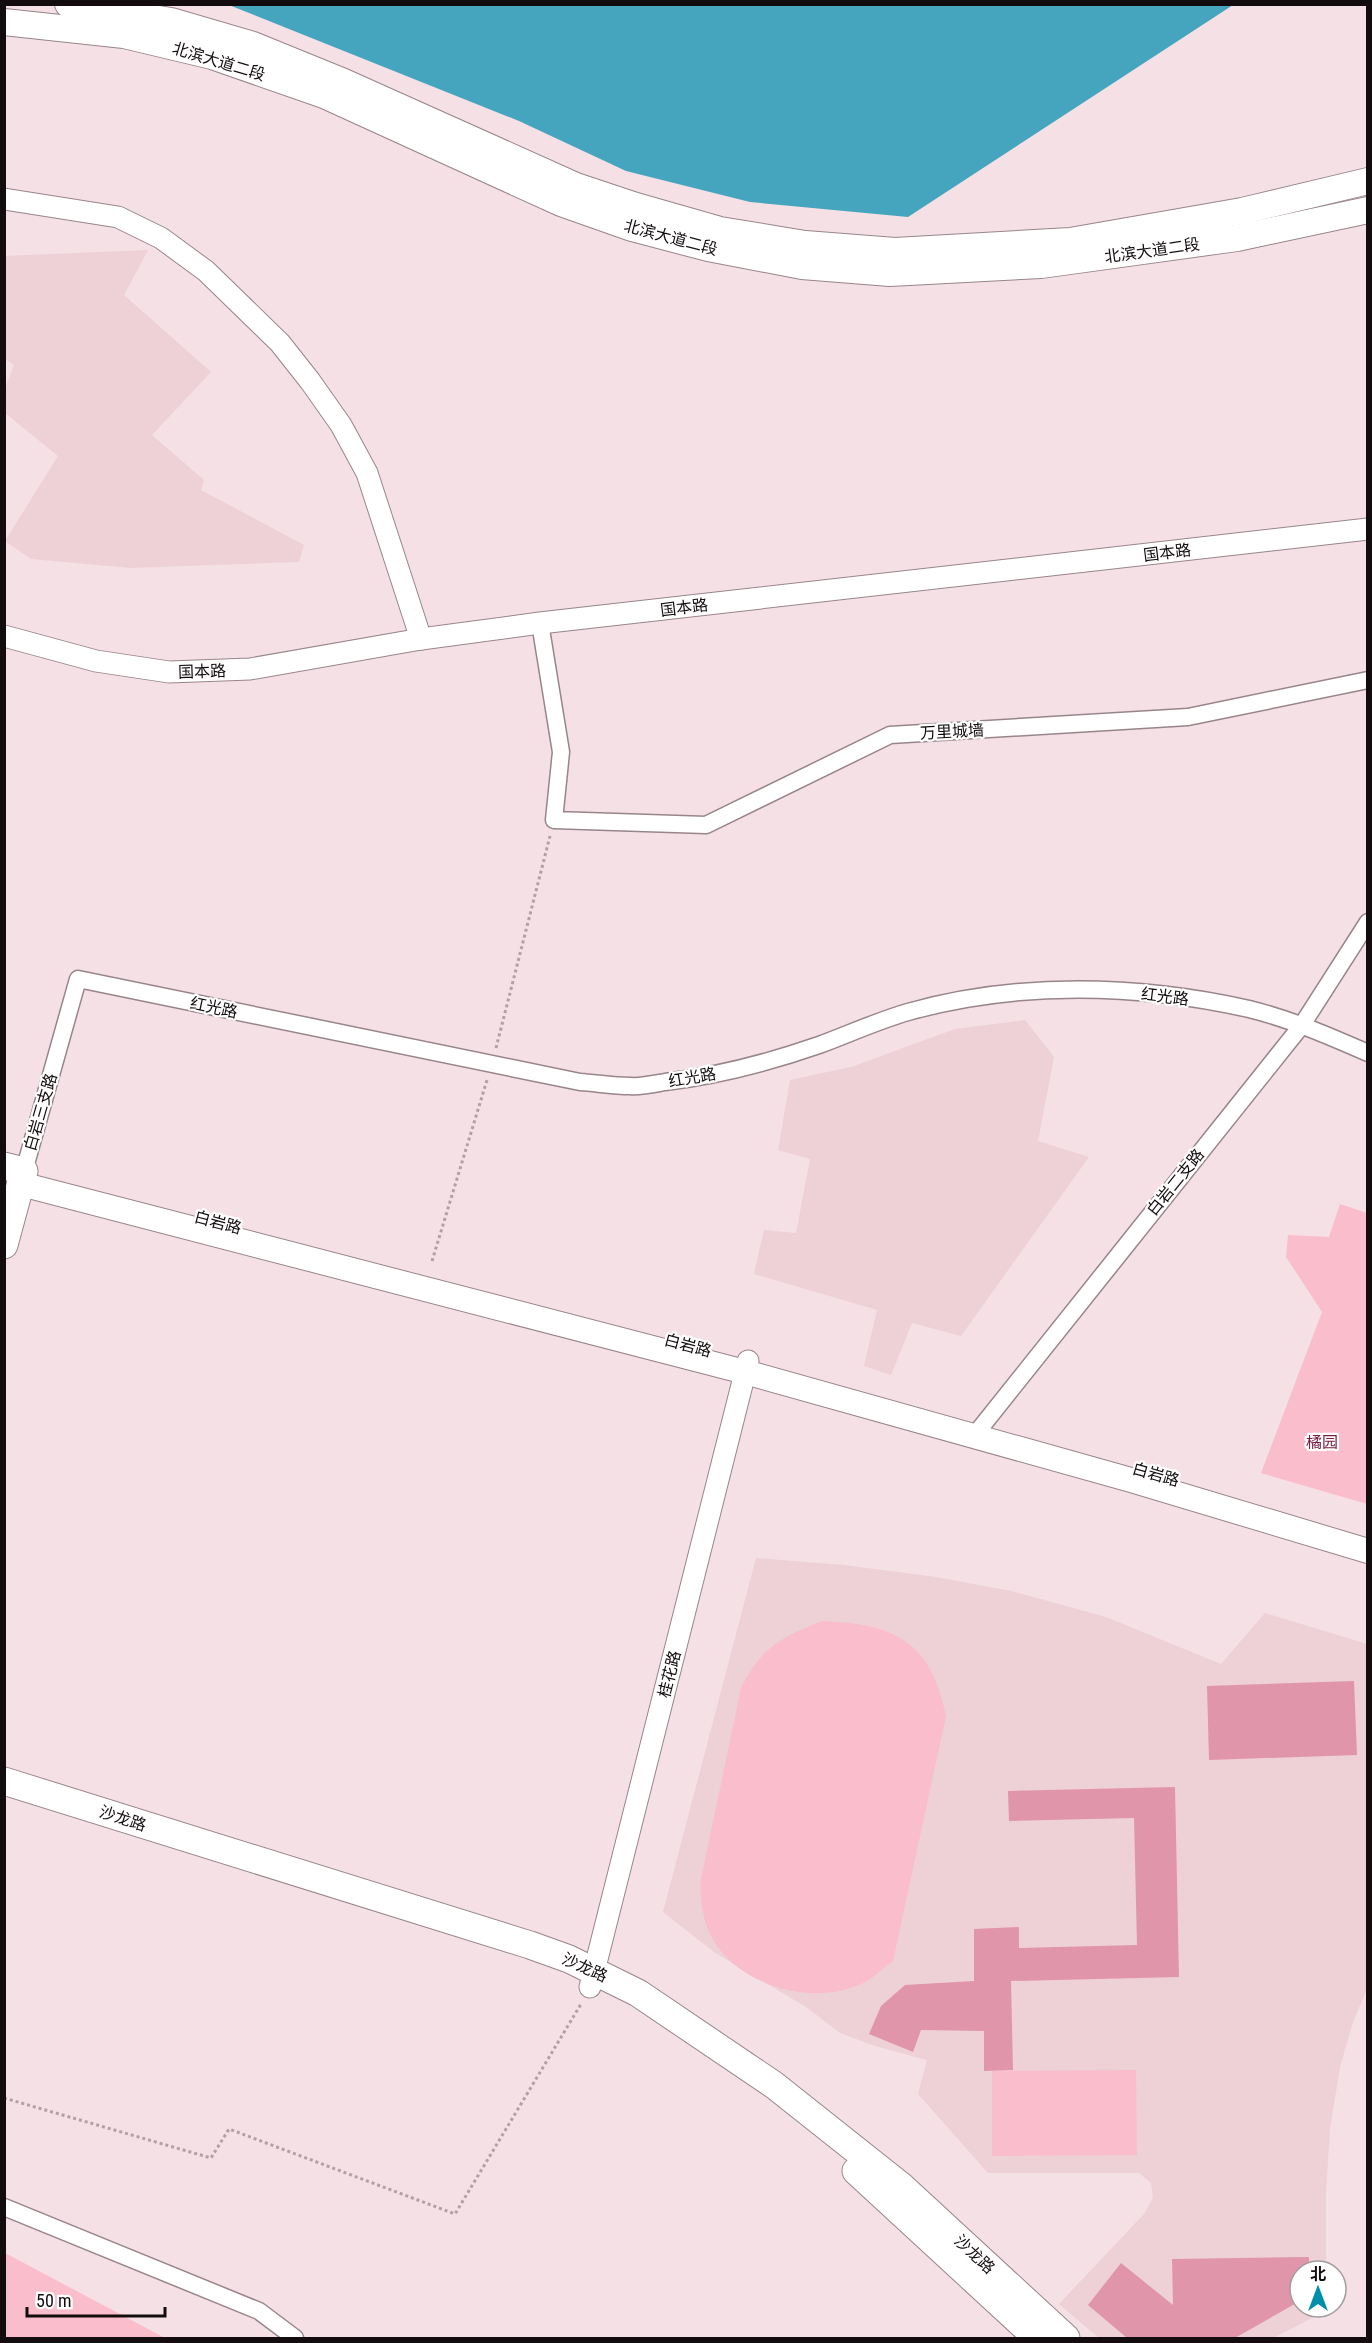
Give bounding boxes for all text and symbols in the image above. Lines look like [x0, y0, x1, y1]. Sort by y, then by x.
street label: 北滨大道二段 [170, 38, 268, 85]
street label: 北滨大道二段 [622, 216, 720, 259]
street label: 北滨大道二段 [1103, 234, 1201, 267]
street label: 国本路 [1142, 540, 1192, 565]
street label: 国本路 [659, 595, 709, 620]
street label: 国本路 [178, 661, 226, 682]
street label: 万里城墙 [920, 720, 984, 743]
street label: 红光路 [1140, 984, 1190, 1009]
street label: 红光路 [188, 993, 239, 1022]
street label: 红光路 [667, 1064, 717, 1091]
street label: 白岩三支路 [20, 1071, 61, 1153]
street label: 白岩二支路 [1143, 1145, 1208, 1219]
street label: 白岩路 [192, 1207, 244, 1238]
street label: 白岩路 [662, 1330, 714, 1361]
park label: 橘园 [1306, 1433, 1338, 1452]
street label: 白岩路 [1130, 1459, 1182, 1490]
street label: 桂花路 [654, 1649, 685, 1700]
street label: 沙龙路 [97, 1802, 149, 1835]
street label: 沙龙路 [559, 1949, 611, 1986]
street label: 沙龙路 [951, 2231, 999, 2278]
north arrow [1288, 2259, 1348, 2319]
text: 北 [1310, 2265, 1326, 2284]
scale bar [27, 2280, 165, 2318]
text: 50 m [36, 2290, 71, 2311]

